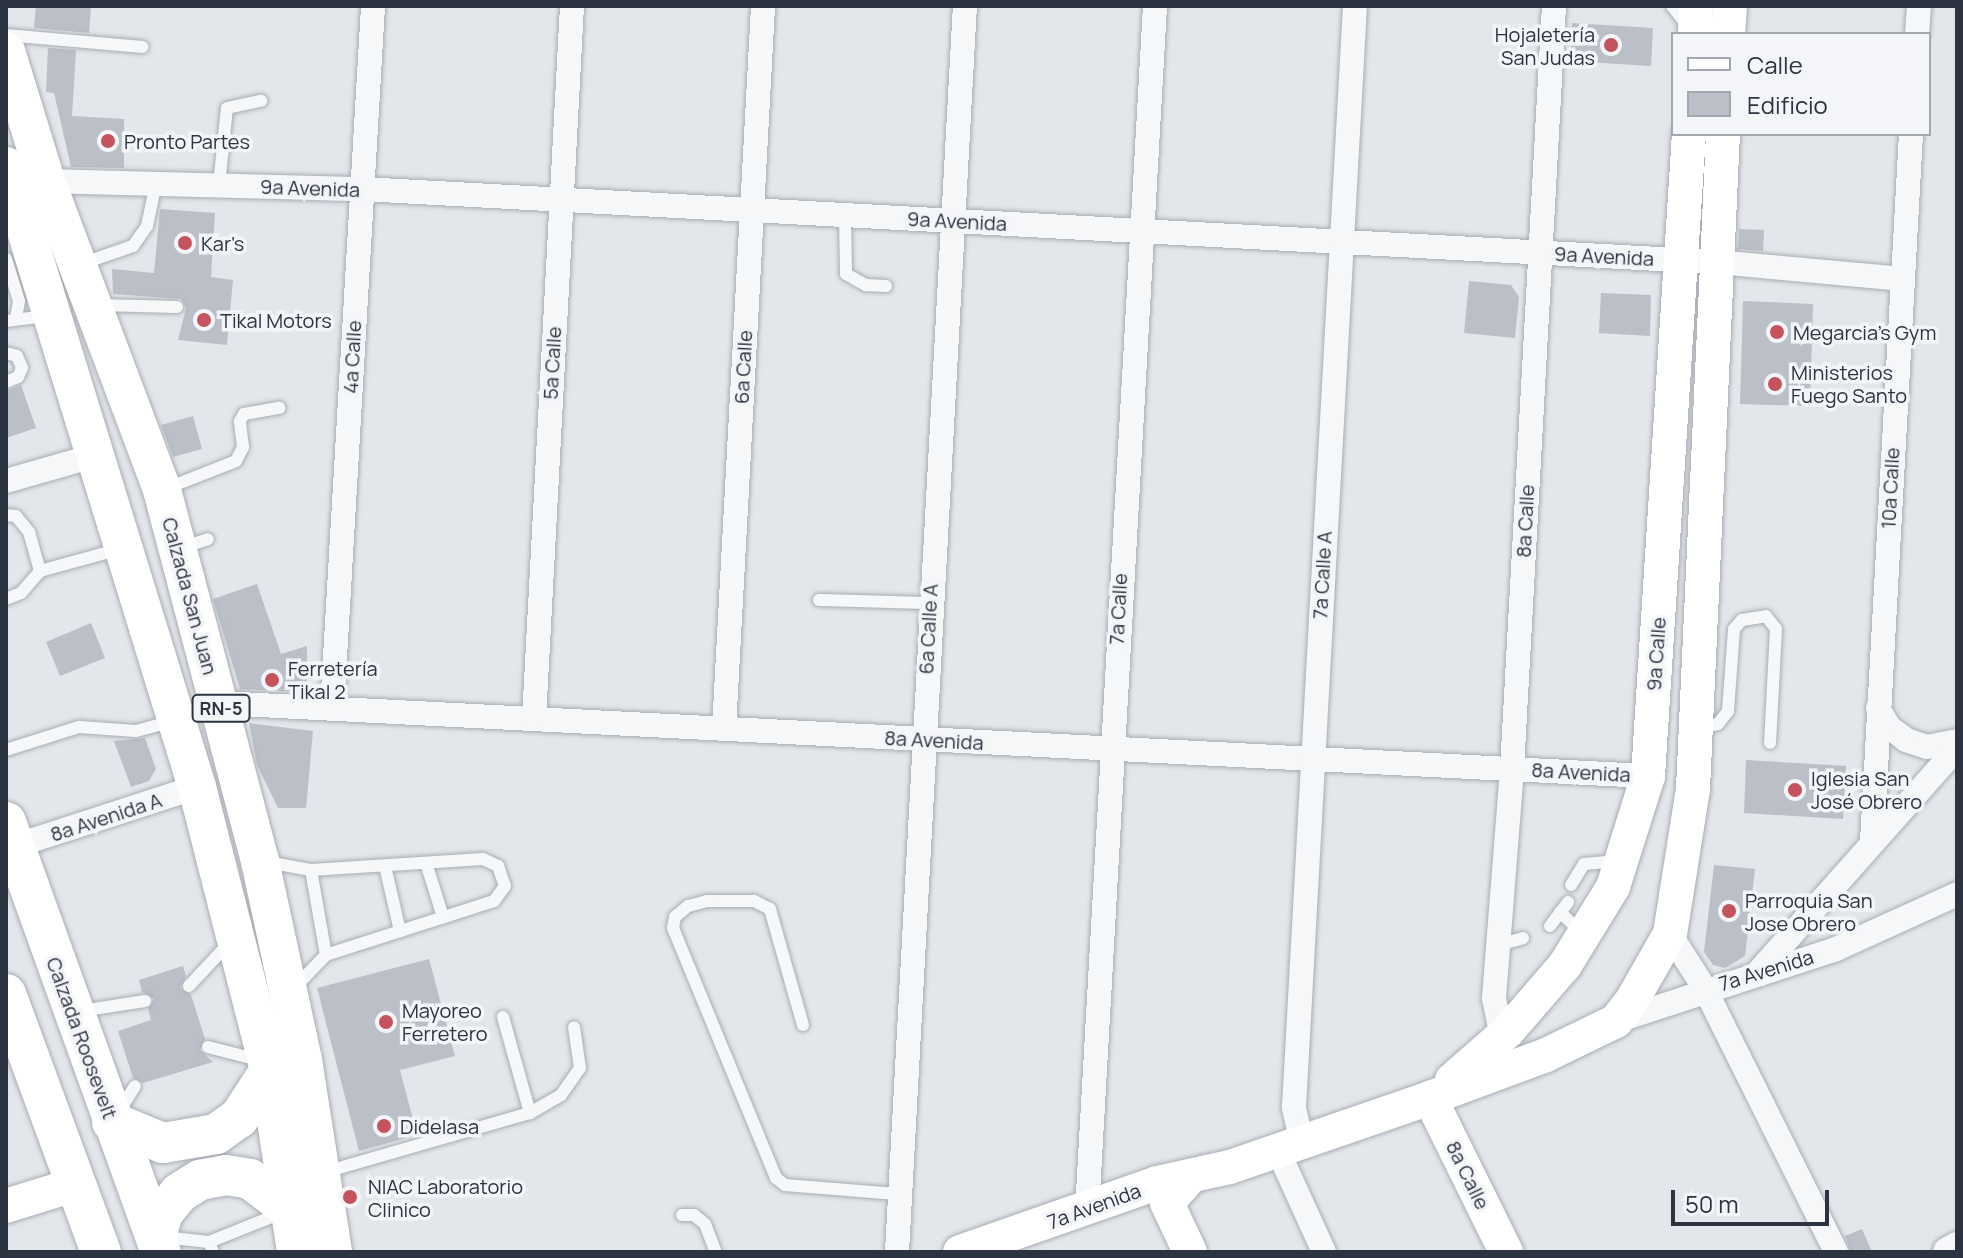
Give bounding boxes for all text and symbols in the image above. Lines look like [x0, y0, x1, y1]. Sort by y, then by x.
place label: Hojaletería San Judas [1495, 22, 1595, 69]
legend [1671, 32, 1931, 136]
marker: Hojaletería San Judas [1602, 36, 1620, 54]
text: Calle [1747, 48, 1803, 81]
text: Edificio [1747, 88, 1828, 121]
place label: Pronto Partes [124, 129, 250, 153]
marker: Pronto Partes [99, 132, 117, 150]
street label: 9a Avenida [260, 174, 360, 202]
street label: 9a Avenida [906, 206, 1008, 236]
place label: Kar's [201, 231, 244, 255]
marker: Kar's [176, 234, 194, 252]
street label: 9a Avenida [1553, 241, 1655, 271]
place label: Tikal Motors [220, 308, 332, 332]
marker: Tikal Motors [195, 311, 213, 329]
street label: 4a Calle [338, 320, 366, 394]
place label: Megarcia's Gym [1793, 320, 1936, 344]
marker: Megarcia's Gym [1768, 323, 1786, 341]
street label: 5a Calle [538, 326, 566, 400]
street label: 6a Calle [729, 329, 757, 405]
place label: Ministerios Fuego Santo [1791, 360, 1907, 407]
marker: Ministerios Fuego Santo [1766, 375, 1784, 393]
street label: 10a Calle [1876, 447, 1904, 529]
street label: 8a Calle [1511, 484, 1539, 558]
street label: Calzada San Juan [157, 515, 223, 677]
street label: 7a Calle A [1308, 530, 1336, 620]
street label: 7a Calle [1104, 573, 1132, 645]
street label: 6a Calle A [914, 583, 942, 675]
street label: 9a Calle [1641, 616, 1671, 692]
place label: Ferretería Tikal 2 [288, 656, 378, 703]
marker: Ferretería Tikal 2 [263, 671, 281, 689]
road number: RN-5 [191, 694, 251, 722]
street label: 8a Avenida [884, 725, 984, 755]
street label: 8a Avenida [1531, 757, 1631, 787]
place label: Iglesia San José Obrero [1811, 766, 1922, 813]
marker: Iglesia San José Obrero [1786, 781, 1804, 799]
street label: 8a Avenida A [47, 788, 165, 846]
place label: Parroquia San Jose Obrero [1745, 888, 1873, 935]
marker: Parroquia San Jose Obrero [1720, 902, 1738, 920]
street label: 7a Avenida [1716, 944, 1816, 996]
street label: Calzada Roosevelt [42, 954, 122, 1122]
place label: Mayoreo Ferretero [402, 998, 488, 1045]
marker: Mayoreo Ferretero [377, 1013, 395, 1031]
place label: Didelasa [400, 1114, 479, 1138]
marker: Didelasa [375, 1117, 393, 1135]
street label: 8a Calle [1441, 1137, 1495, 1213]
place label: NIAC Laboratorio Clinico [368, 1174, 523, 1221]
scale bar [1675, 1174, 1833, 1224]
street label: 7a Avenida [1044, 1178, 1144, 1234]
marker: NIAC Laboratorio Clinico [339, 1186, 361, 1208]
text: 50 m [1685, 1187, 1739, 1220]

